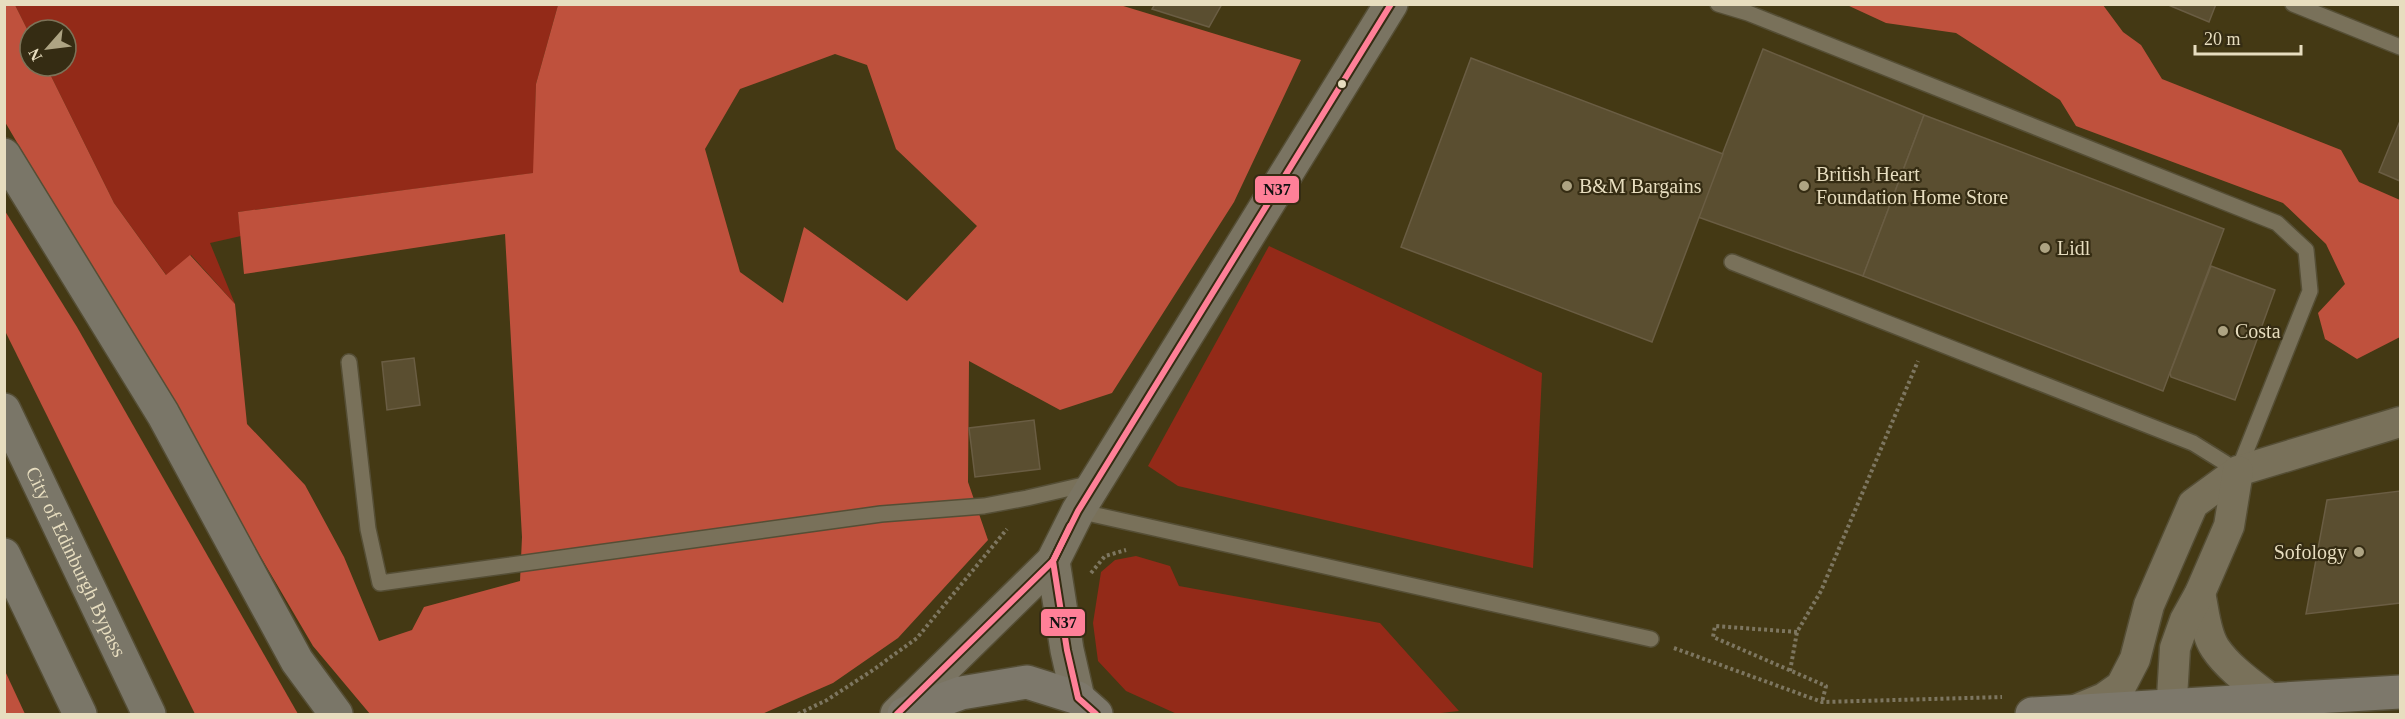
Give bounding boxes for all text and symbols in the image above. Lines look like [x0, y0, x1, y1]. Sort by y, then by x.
north arrow [18, 18, 78, 78]
scale bar [2195, 18, 2302, 56]
text: 20 m [2204, 29, 2241, 49]
text: N [25, 45, 45, 64]
unlabelled marker [1336, 78, 1348, 90]
place label: British Heart Foundation Home Store [1816, 163, 2008, 208]
line badge: N37 [1254, 175, 1300, 204]
place label: B&M Bargains [1579, 175, 1702, 198]
marker: B&M Bargains [1560, 179, 1574, 193]
marker: British Heart Foundation Home Store [1797, 179, 1811, 193]
text: N37 [1263, 181, 1291, 198]
place label: Lidl [2057, 237, 2091, 259]
marker: Lidl [2038, 241, 2052, 255]
place label: Costa [2235, 320, 2281, 342]
marker: Costa [2216, 324, 2230, 338]
street label: City of Edinburgh Bypass [22, 463, 131, 660]
place label: Sofology [2274, 541, 2347, 564]
marker: Sofology [2352, 545, 2366, 559]
line badge: N37 [1040, 608, 1086, 637]
text: N37 [1049, 614, 1077, 631]

